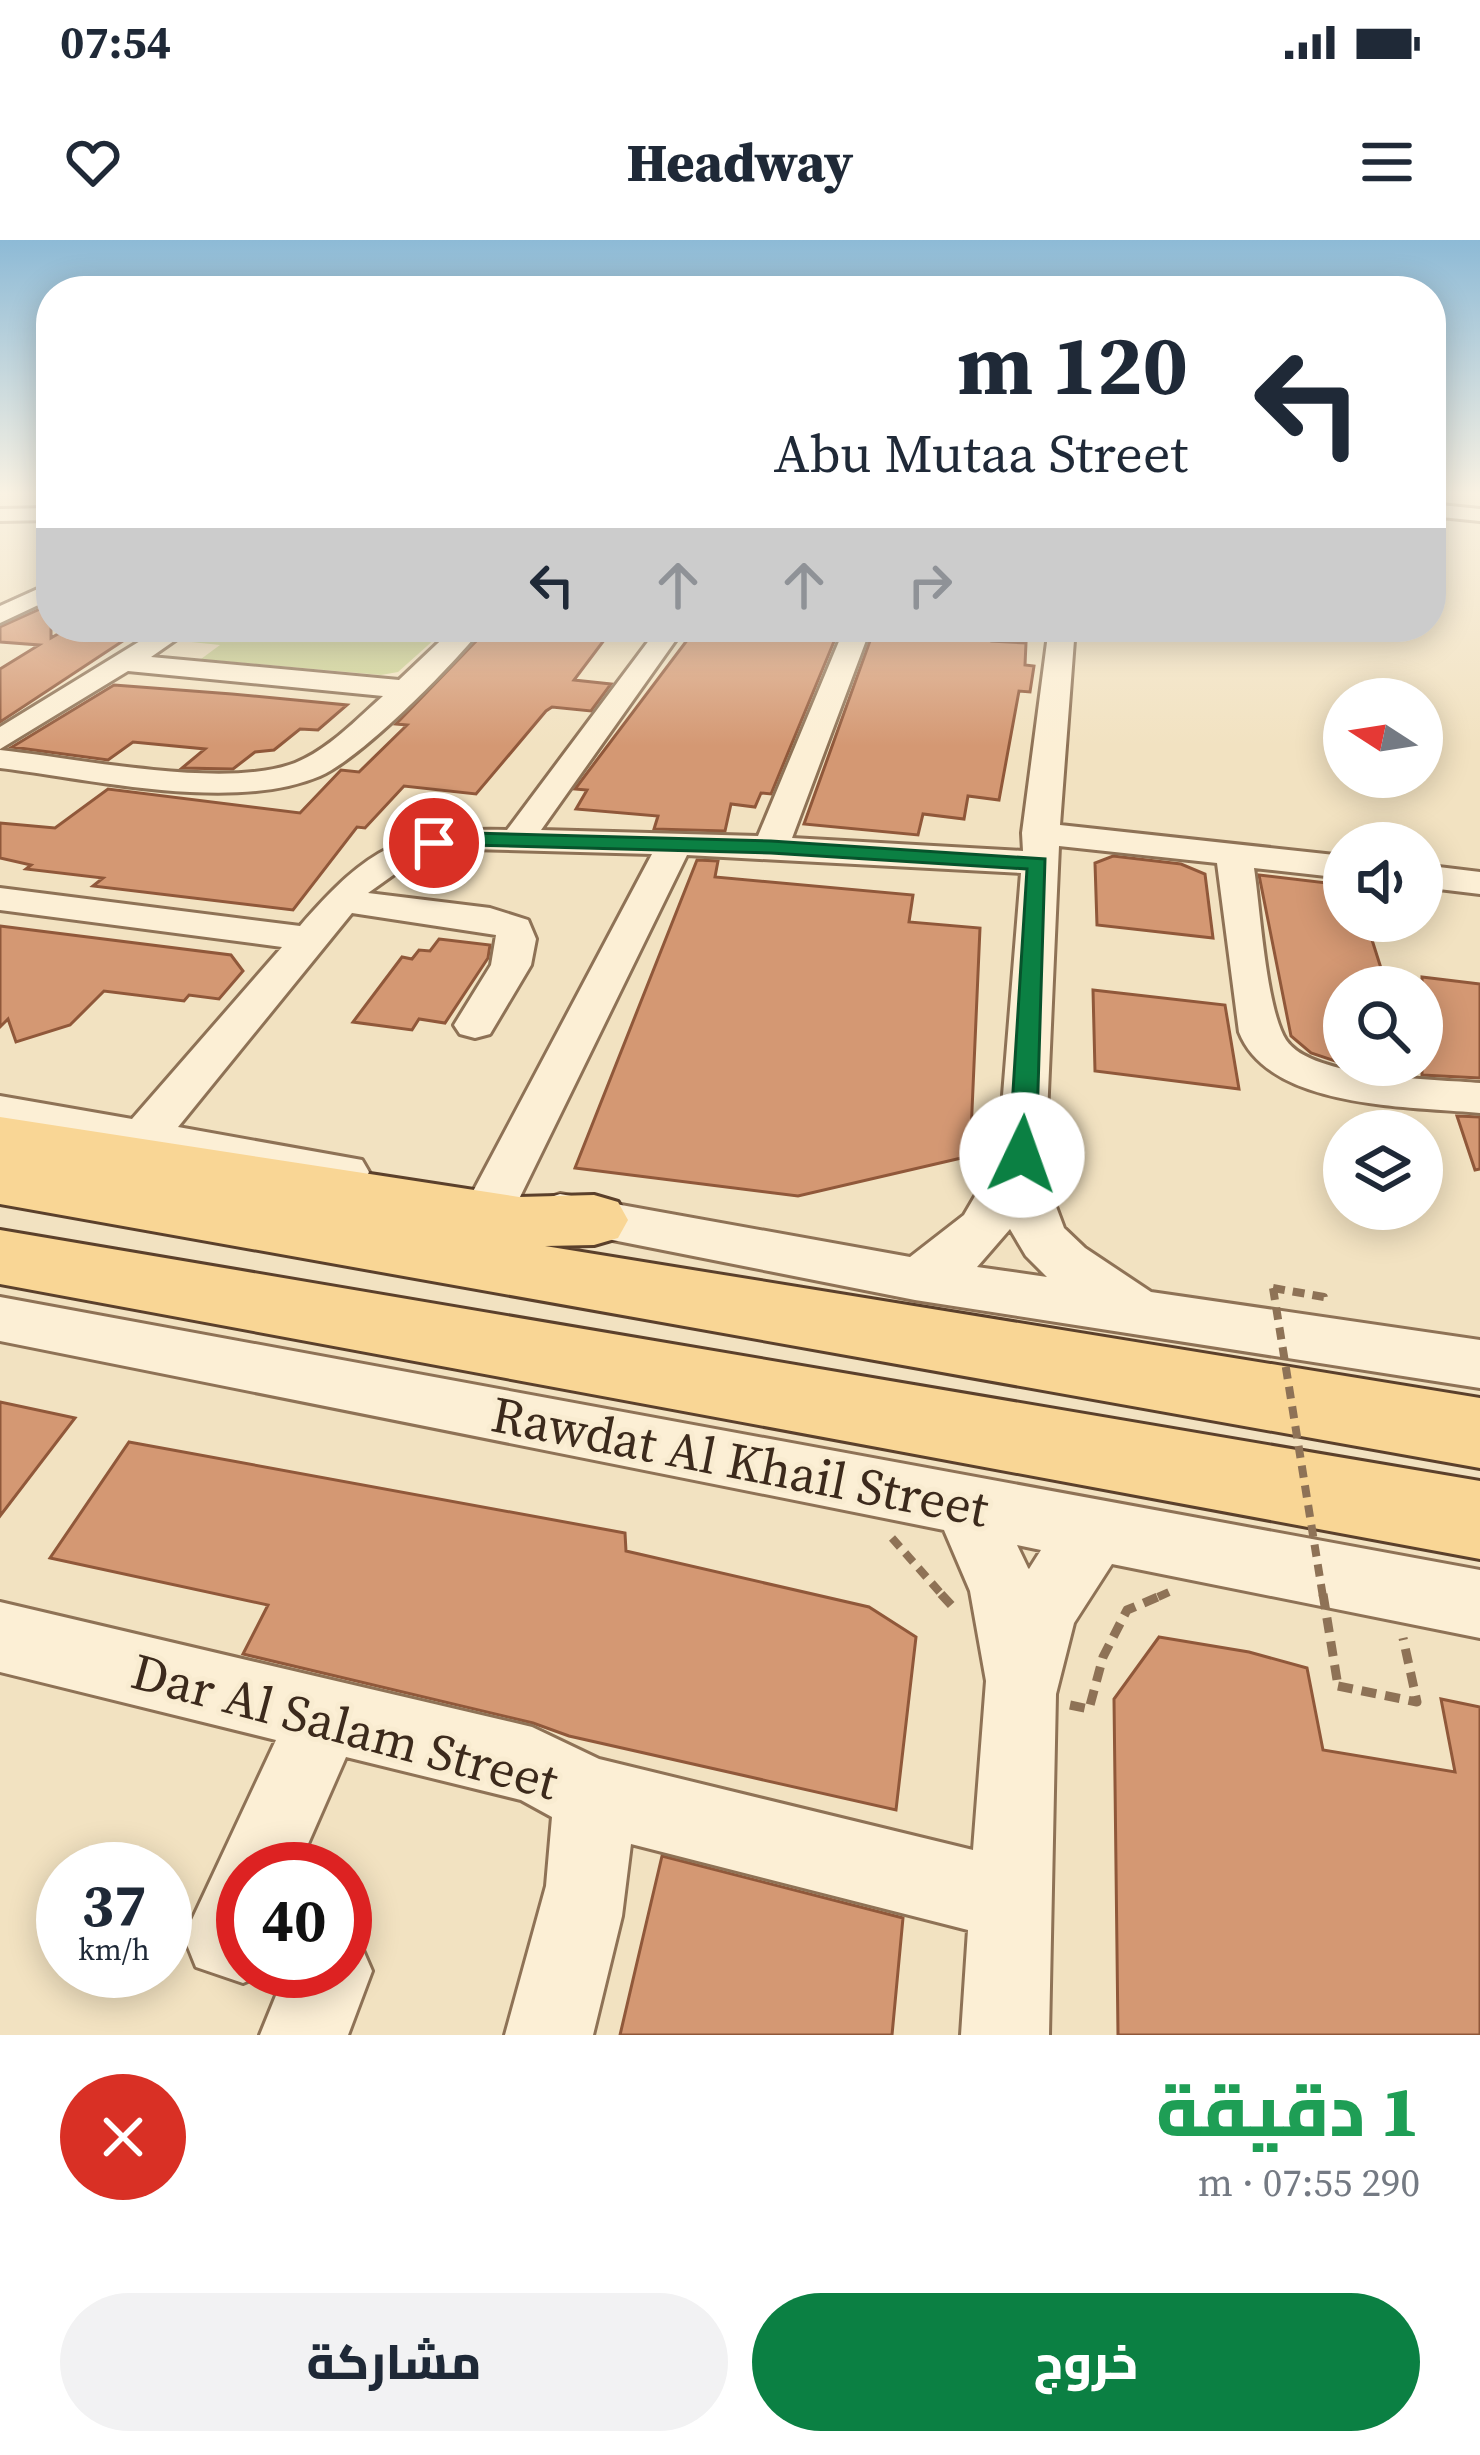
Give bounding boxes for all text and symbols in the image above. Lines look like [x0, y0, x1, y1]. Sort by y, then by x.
text: 07:54 [60, 11, 171, 73]
text: Headway [627, 125, 853, 199]
icon: heart [60, 129, 126, 195]
icon: menu [1354, 129, 1420, 195]
text: 120 m [957, 307, 1188, 422]
icon: left [1230, 324, 1386, 480]
text: Abu Mutaa Street [774, 416, 1188, 490]
icon: left [519, 552, 585, 618]
icon: ahead [645, 552, 711, 618]
icon: ahead [771, 552, 837, 618]
icon: right [897, 552, 963, 618]
north arrow [1323, 678, 1443, 798]
map controls [1323, 678, 1443, 1230]
pin [383, 792, 485, 894]
icon: arrive [401, 810, 467, 876]
button: sound [1323, 822, 1443, 942]
button: search [1323, 966, 1443, 1086]
position arrow [959, 1092, 1085, 1218]
button: layers [1323, 1110, 1443, 1230]
street label: Rawdat Al Khail Street [486, 1379, 995, 1544]
street label: Dar Al Salam Street [124, 1635, 566, 1817]
speed limit sign: 40 [216, 1842, 372, 1998]
text: 37 [81, 1864, 147, 1946]
text: km/h [78, 1929, 150, 1970]
text: 1 دقيقة [1156, 2061, 1420, 2160]
button: close [60, 2074, 186, 2200]
text: 290 m · 07:55 [1198, 2156, 1420, 2209]
button: مشاركة [60, 2293, 728, 2431]
button: خروج [752, 2293, 1420, 2431]

